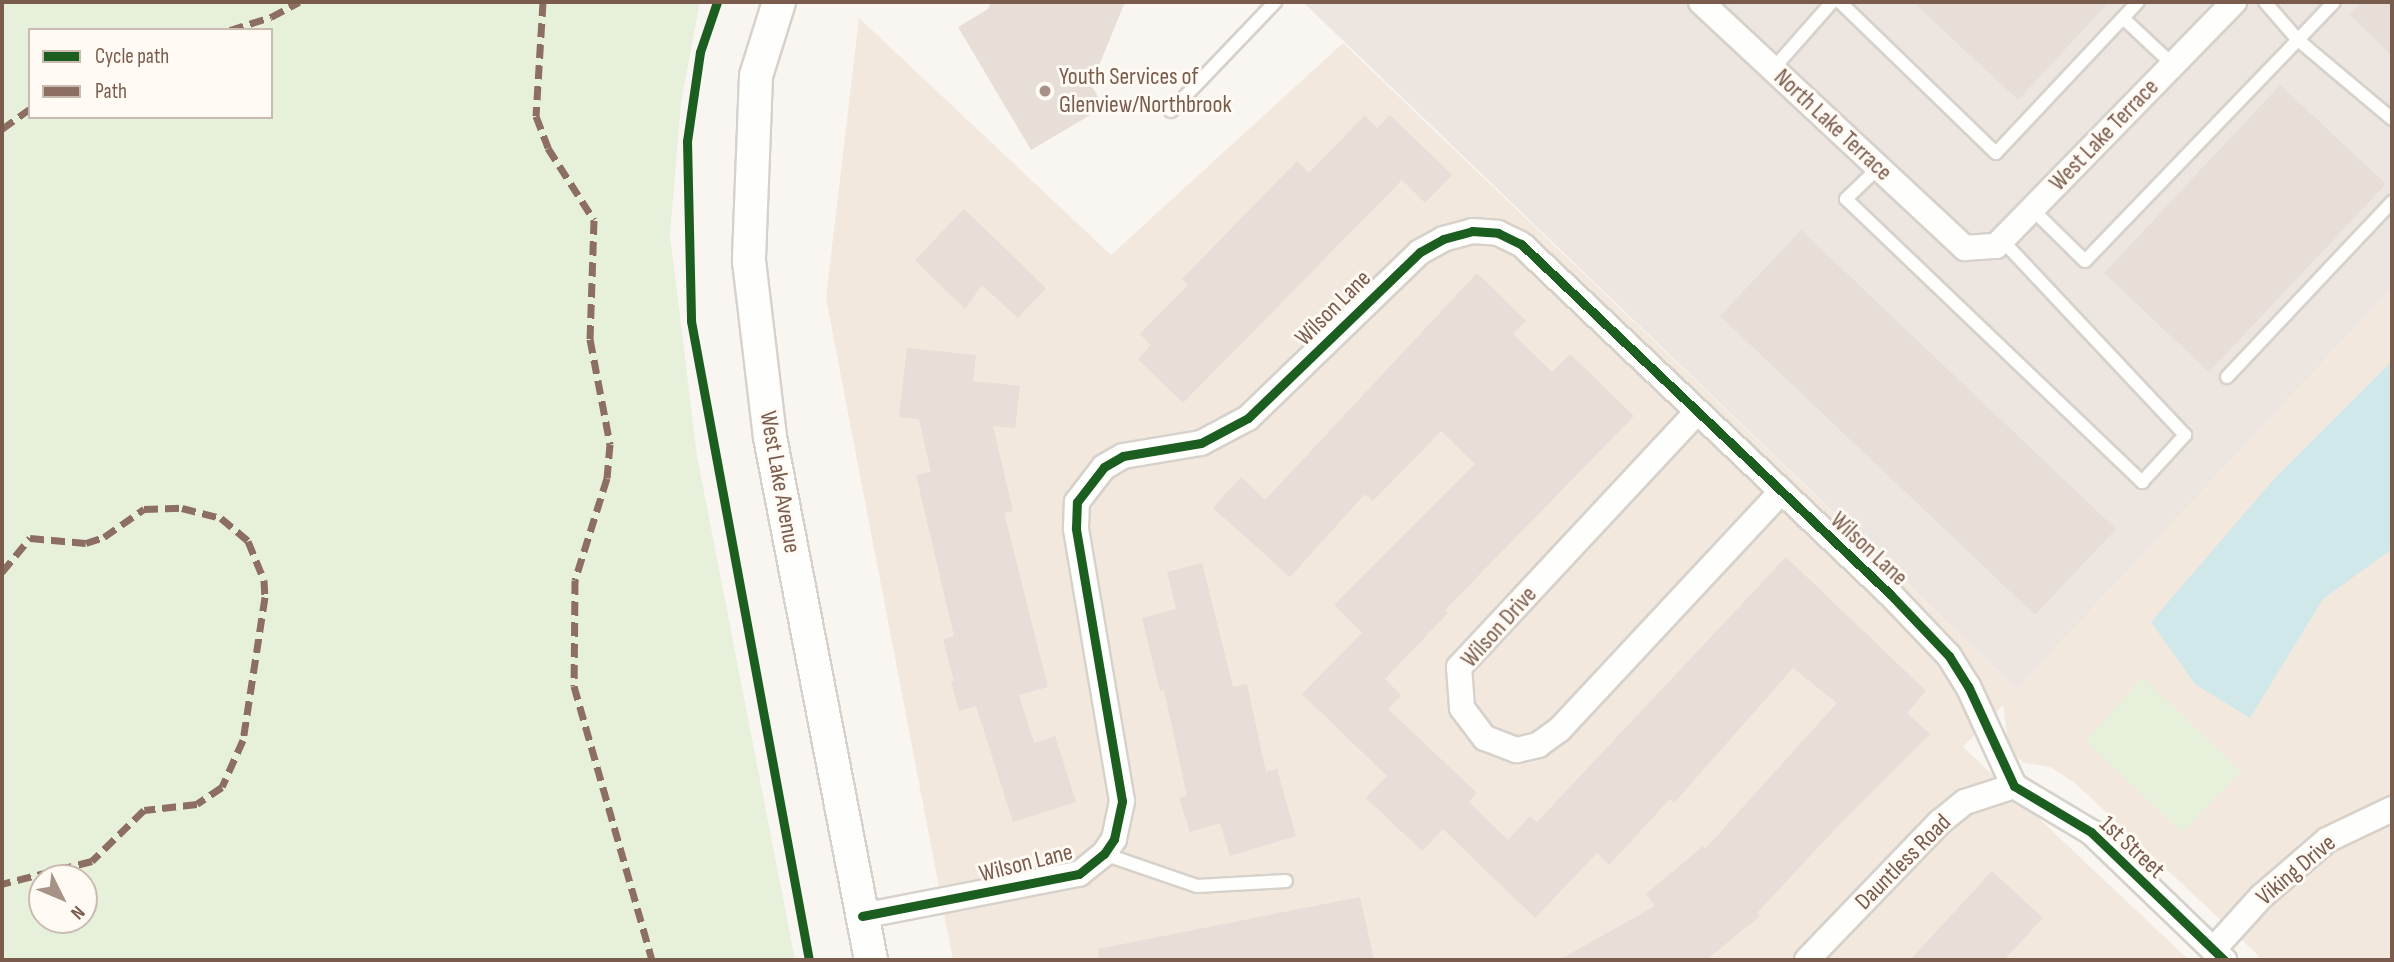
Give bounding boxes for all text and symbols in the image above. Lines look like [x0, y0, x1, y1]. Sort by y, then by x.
legend [28, 28, 273, 119]
text: Cycle path [95, 44, 169, 69]
place label: Youth Services of Glenview/Northbrook [1059, 63, 1232, 119]
street label: North Lake Terrace [1768, 63, 1898, 187]
street label: West Lake Terrace [2043, 73, 2165, 197]
text: Path [95, 79, 127, 104]
marker: Youth Services of Glenview/Northbrook [1037, 83, 1053, 99]
street label: Wilson Lane [1289, 264, 1377, 352]
street label: West Lake Avenue [753, 409, 807, 555]
street label: Wilson Lane [1824, 506, 1914, 592]
street label: Wilson Drive [1455, 581, 1543, 673]
street label: Dauntless Road [1849, 808, 1957, 916]
street label: 1st Street [2093, 810, 2171, 884]
street label: Viking Drive [2251, 829, 2341, 911]
street label: Wilson Lane [976, 838, 1076, 888]
north arrow [28, 864, 98, 934]
text: N [65, 901, 89, 924]

